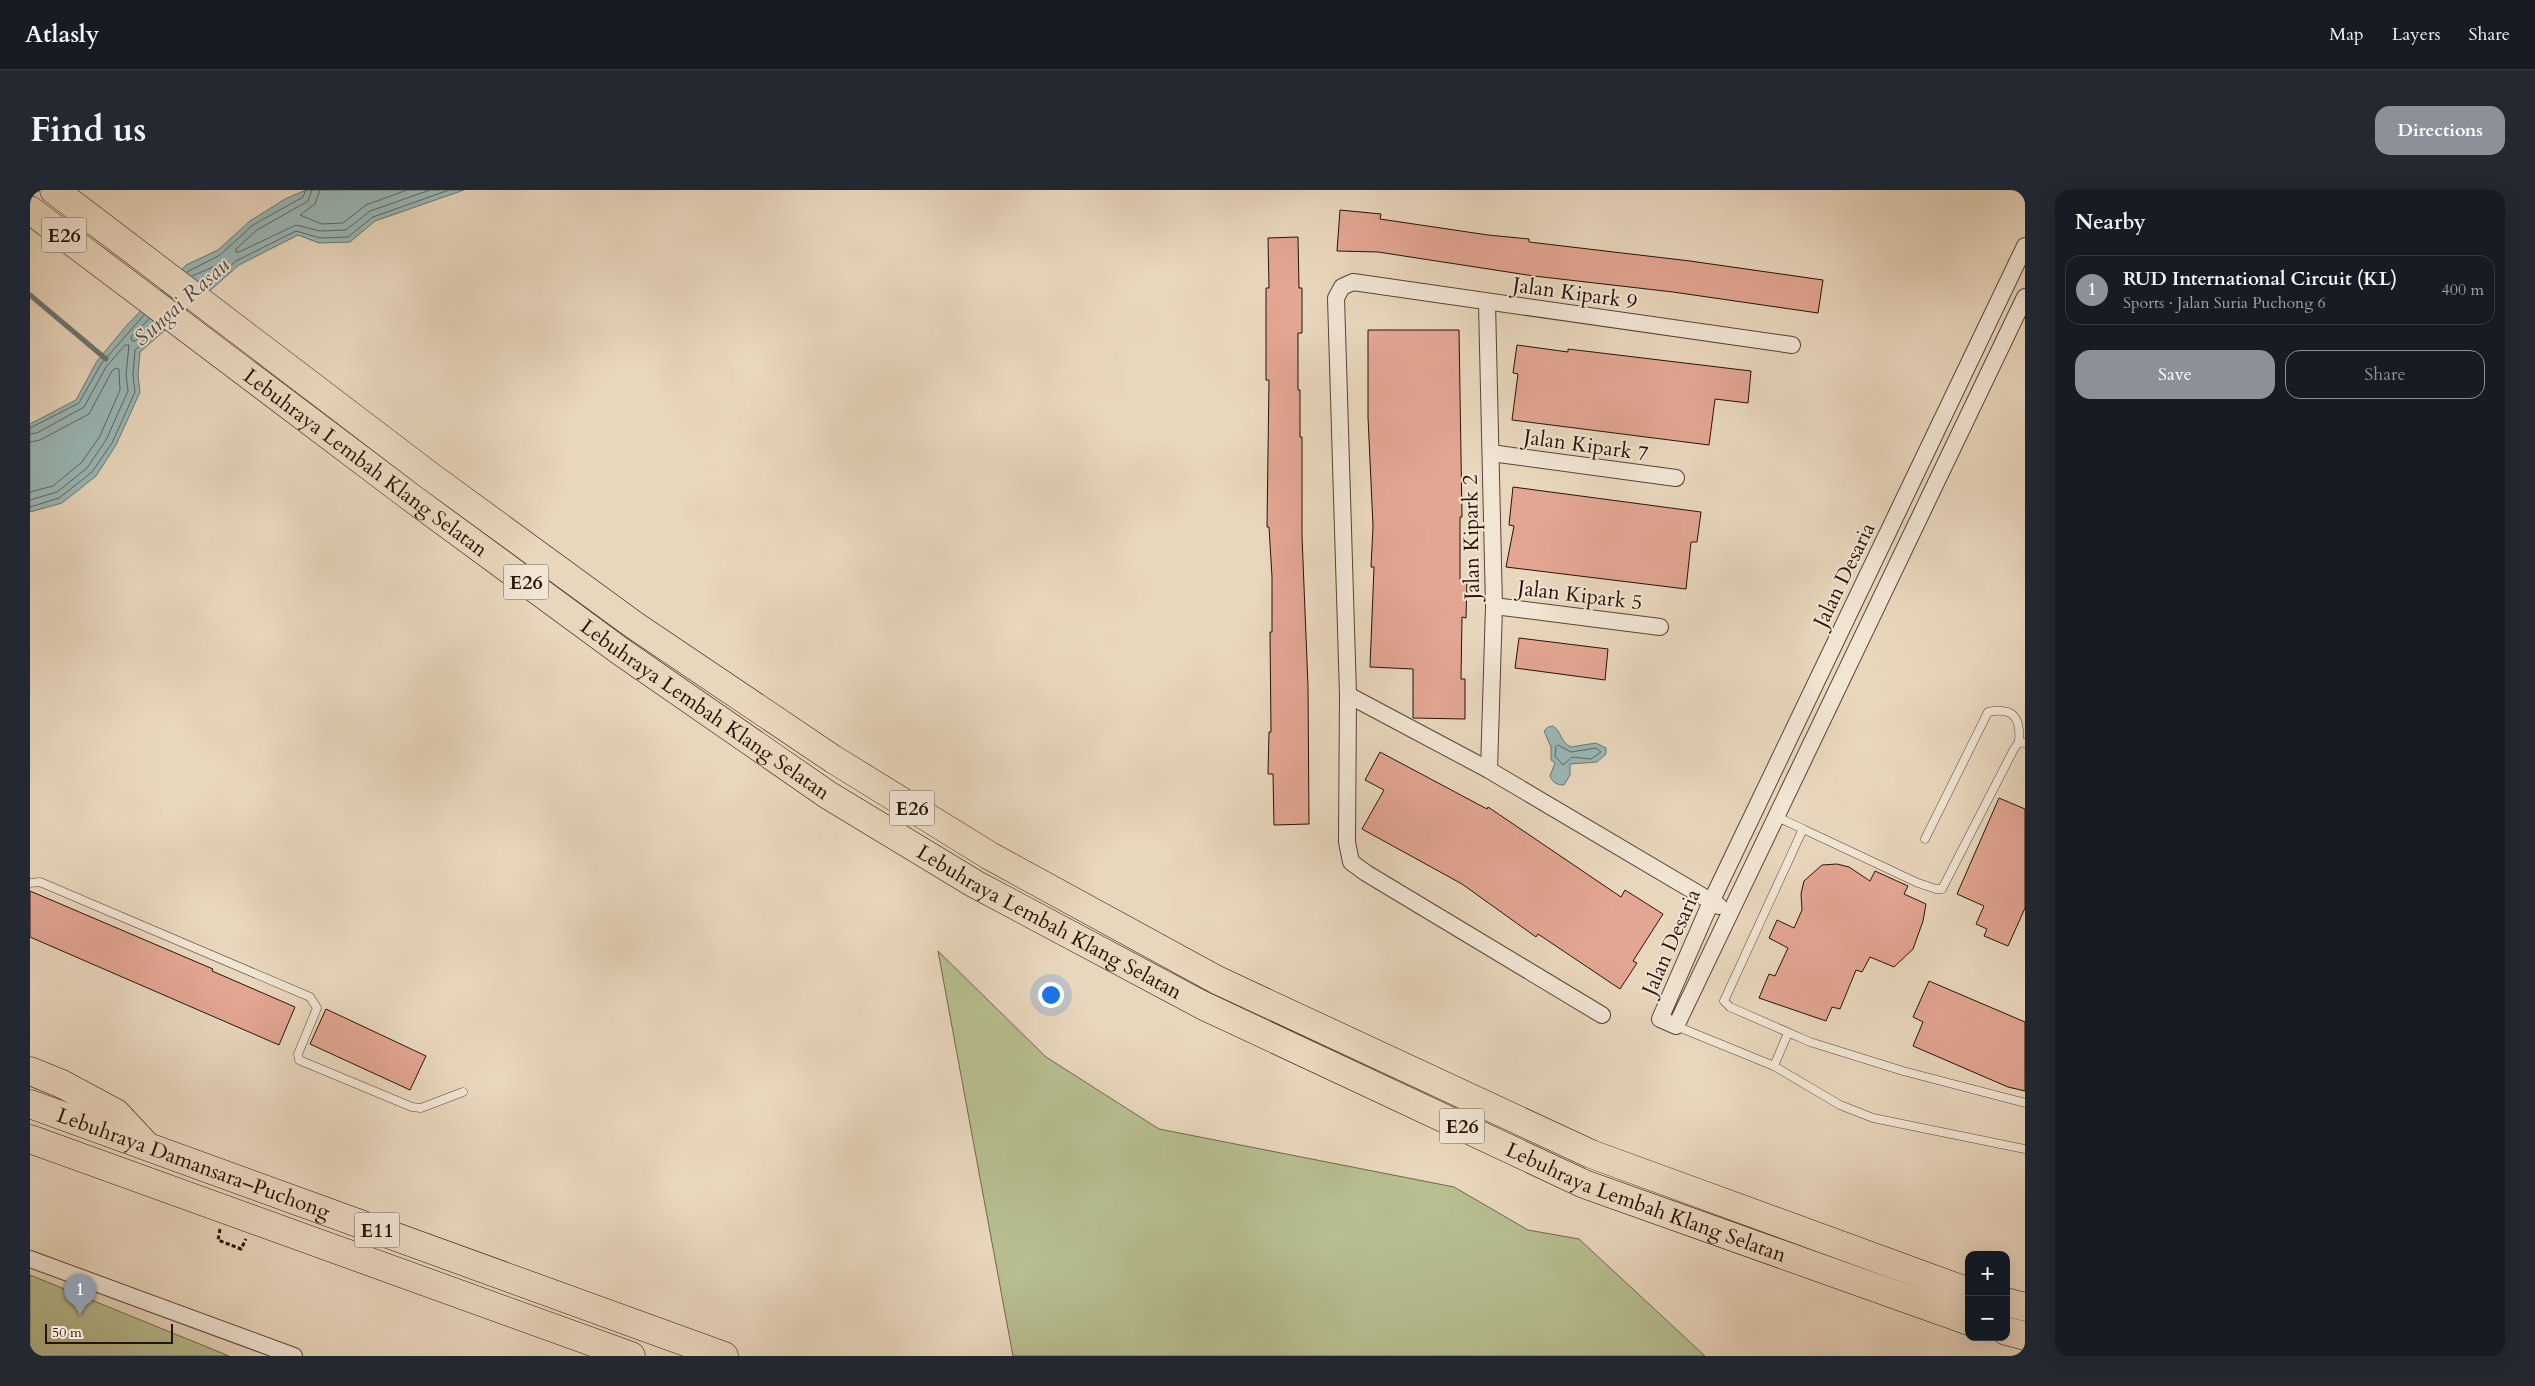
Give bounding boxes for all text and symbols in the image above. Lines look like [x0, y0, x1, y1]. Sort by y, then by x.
text: Atlasly [25, 18, 99, 51]
text: Map [2329, 22, 2364, 47]
text: Layers [2392, 22, 2441, 47]
text: Share [2469, 22, 2510, 47]
text: Find us [30, 106, 146, 154]
button: Directions [2375, 106, 2505, 155]
text: Nearby [2075, 208, 2146, 237]
road number: E26 [42, 218, 86, 252]
water label: Sungai Rasau [127, 251, 236, 353]
text: RUD International Circuit (KL) [2123, 266, 2397, 292]
street label: Jalan Kipark 9 [1508, 270, 1639, 317]
text: 1 [2088, 279, 2096, 301]
text: 400 m [2442, 279, 2484, 301]
text: Sports · Jalan Suria Puchong 6 [2123, 292, 2326, 314]
button: Save [2075, 350, 2275, 399]
button: Share [2285, 350, 2485, 399]
street label: Lebuhraya Lembah Klang Selatan [237, 362, 493, 564]
street label: Jalan Kipark 7 [1519, 422, 1650, 469]
street label: Jalan Kipark 2 [1456, 474, 1487, 603]
street label: Jalan Desaria [1805, 518, 1882, 635]
road number: E26 [504, 564, 548, 600]
street label: Jalan Kipark 5 [1513, 573, 1644, 618]
street label: Lebuhraya Lembah Klang Selatan [574, 613, 836, 807]
road number: E26 [890, 790, 934, 826]
street label: Lebuhraya Lembah Klang Selatan [911, 838, 1187, 1007]
street label: Jalan Desaria [1634, 884, 1708, 1003]
your location [1038, 982, 1064, 1008]
street label: Lebuhraya Damansara–Puchong [53, 1101, 334, 1227]
road number: E26 [1440, 1108, 1484, 1144]
street label: Lebuhraya Lembah Klang Selatan [1501, 1135, 1790, 1270]
road number: E11 [354, 1212, 400, 1248]
map controls [1965, 1251, 2010, 1341]
button: + [1965, 1251, 2010, 1296]
pin: 1 [64, 1274, 96, 1315]
button: − [1965, 1296, 2010, 1341]
scale bar [45, 1321, 172, 1344]
text: 50 m [52, 1323, 82, 1342]

